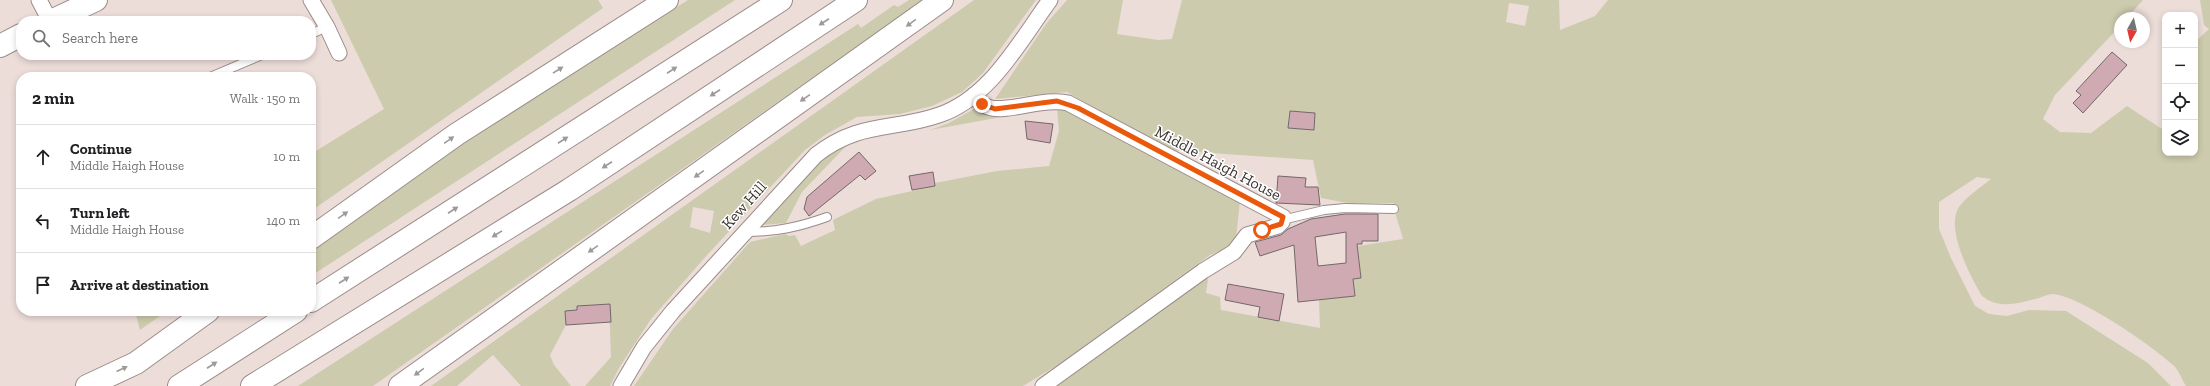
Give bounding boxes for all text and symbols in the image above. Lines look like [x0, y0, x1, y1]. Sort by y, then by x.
north arrow [2114, 12, 2150, 48]
map controls [2162, 12, 2198, 156]
button: + [2162, 12, 2198, 48]
search box [16, 16, 316, 60]
one-way arrow [818, 18, 830, 25]
one-way arrow [905, 19, 916, 27]
icon: search [30, 27, 52, 49]
text: Search here [62, 29, 138, 47]
button: − [2162, 48, 2198, 84]
one-way arrow [552, 66, 564, 73]
one-way arrow [666, 66, 678, 73]
button: locate [2162, 84, 2198, 120]
text: 2 min [32, 88, 74, 108]
one-way arrow [710, 89, 721, 97]
text: Walk · 150 m [230, 91, 300, 106]
one-way arrow [800, 94, 810, 102]
route end [973, 95, 991, 113]
button: layers [2162, 120, 2198, 156]
street label: Middle Haigh House [1152, 122, 1284, 204]
one-way arrow [443, 136, 454, 144]
one-way arrow [558, 136, 568, 144]
text: Continue [70, 140, 132, 158]
icon: ahead [32, 146, 54, 168]
text: 10 m [273, 149, 300, 164]
text: Middle Haigh House [70, 158, 184, 173]
one-way arrow [602, 161, 612, 169]
one-way arrow [694, 170, 704, 178]
street label: Kew Hill [718, 177, 770, 233]
text: Turn left [70, 204, 130, 222]
one-way arrow [448, 206, 458, 214]
icon: left [32, 210, 54, 232]
one-way arrow [337, 211, 348, 219]
text: 140 m [266, 213, 300, 228]
route start [1253, 221, 1271, 239]
text: Middle Haigh House [70, 222, 184, 237]
one-way arrow [491, 231, 503, 238]
one-way arrow [588, 245, 598, 253]
icon: arrive [32, 274, 54, 296]
text: Arrive at destination [70, 276, 209, 294]
one-way arrow [339, 276, 349, 284]
one-way arrow [207, 361, 217, 369]
one-way arrow [116, 366, 128, 372]
one-way arrow [413, 368, 424, 377]

